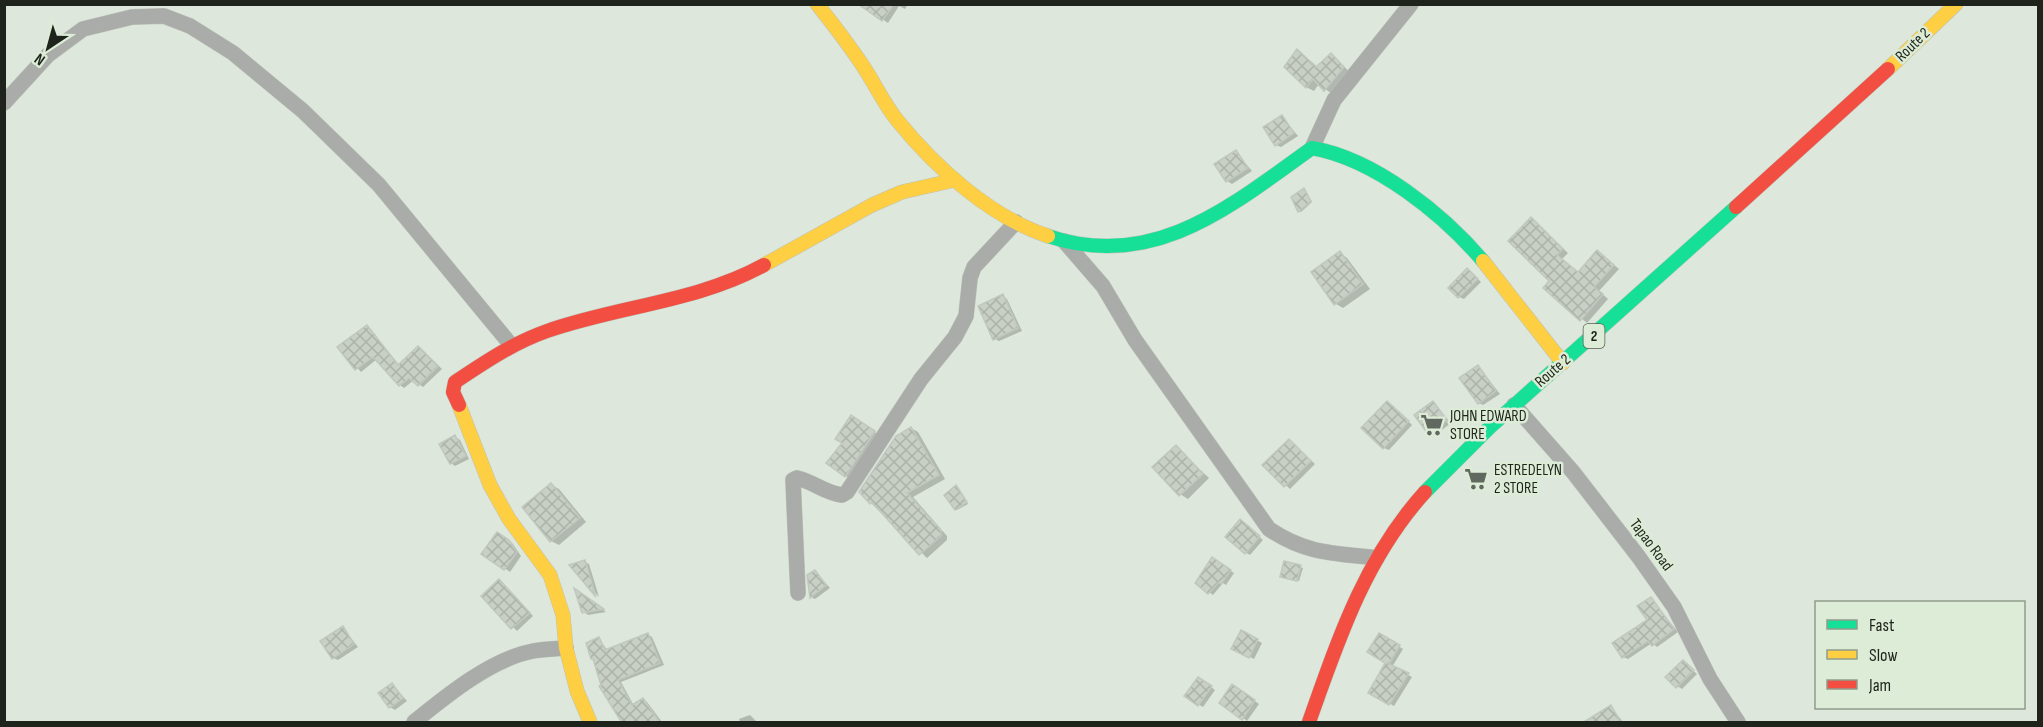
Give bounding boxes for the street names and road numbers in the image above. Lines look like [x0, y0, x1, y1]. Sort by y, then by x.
street label: Route 2 [1892, 24, 1934, 66]
road number: 2 [1584, 324, 1604, 348]
street label: Route 2 [1531, 350, 1575, 392]
street label: Tapao Road [1625, 515, 1677, 575]

